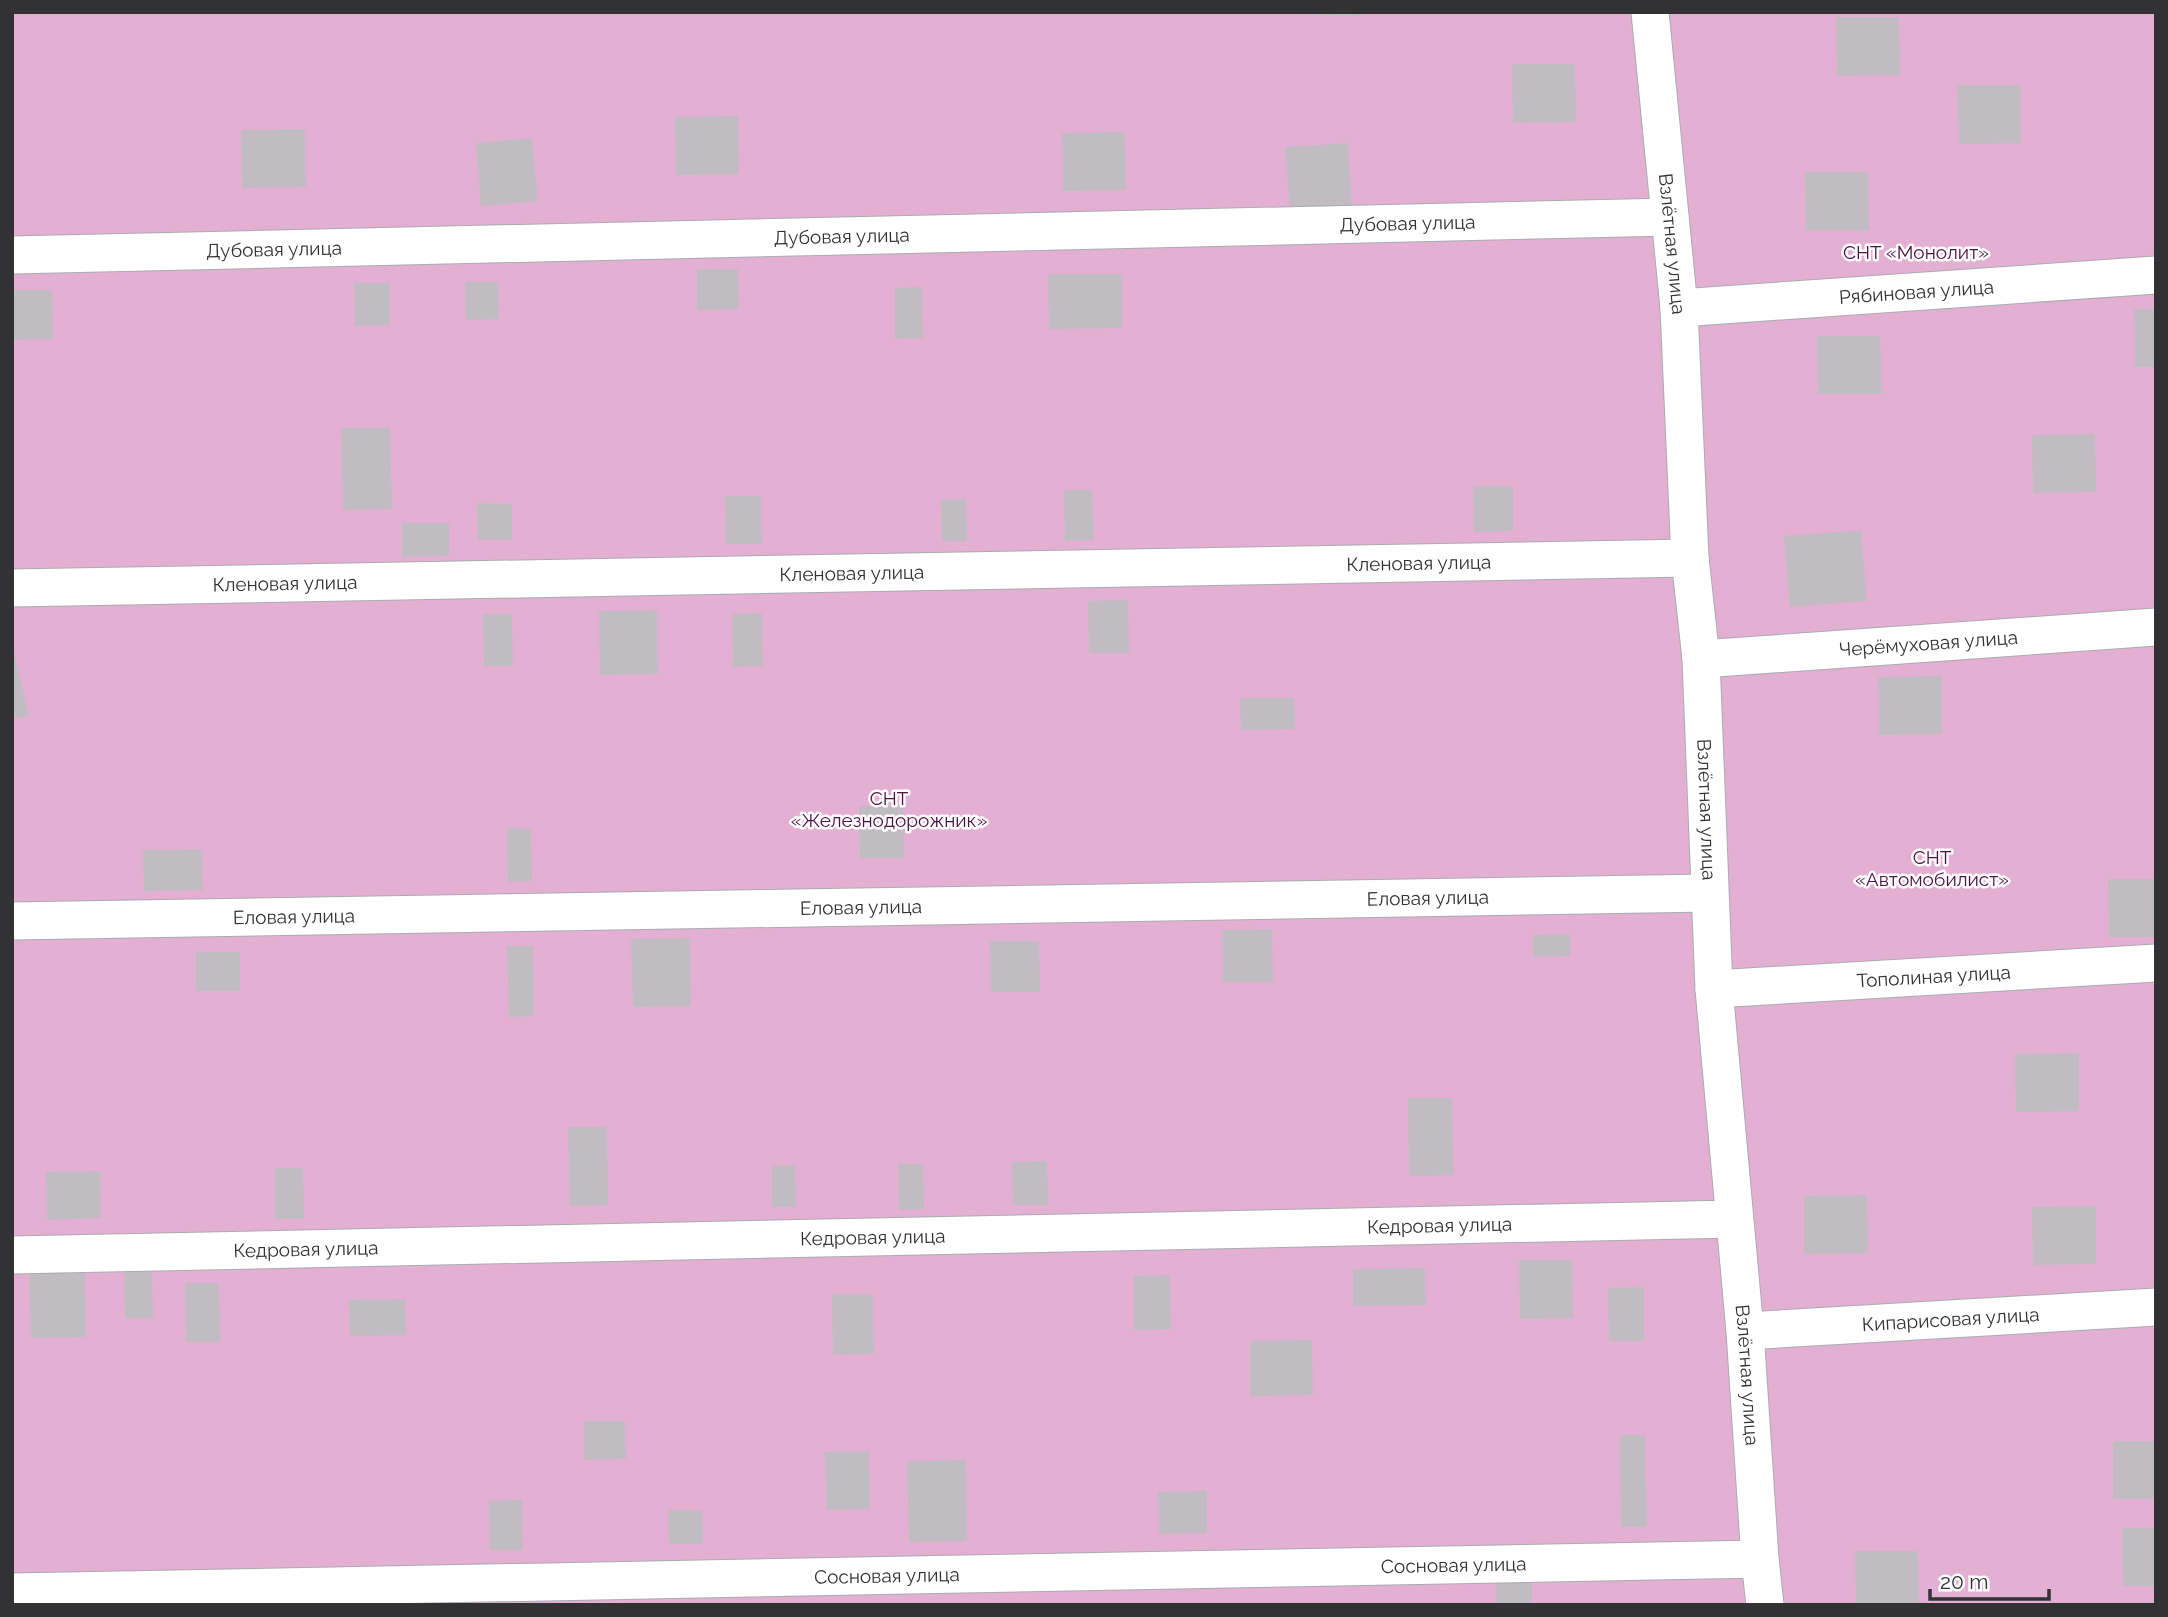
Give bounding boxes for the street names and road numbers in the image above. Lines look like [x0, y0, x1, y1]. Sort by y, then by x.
street label: Взлётная улица [1655, 172, 1690, 315]
street label: Дубовая улица [1339, 210, 1476, 236]
street label: Дубовая улица [774, 223, 910, 249]
street label: Дубовая улица [206, 236, 342, 262]
street label: Рябиновая улица [1838, 275, 1995, 308]
street label: Кленовая улица [1346, 551, 1491, 575]
street label: Кленовая улица [779, 561, 925, 585]
street label: Кленовая улица [212, 571, 358, 595]
street label: Черёмуховая улица [1838, 626, 2019, 660]
street label: Взлётная улица [1693, 738, 1721, 881]
street label: Еловая улица [1367, 886, 1489, 910]
street label: Еловая улица [800, 895, 922, 919]
street label: Еловая улица [233, 904, 355, 928]
street label: Тополиная улица [1856, 961, 2011, 992]
street label: Кедровая улица [1367, 1213, 1513, 1238]
street label: Кедровая улица [800, 1224, 946, 1250]
street label: Кедровая улица [233, 1236, 379, 1261]
street label: Взлётная улица [1732, 1303, 1764, 1446]
street label: Кипарисовая улица [1861, 1303, 2040, 1335]
street label: Сосновая улица [1381, 1552, 1527, 1577]
street label: Сосновая улица [814, 1563, 960, 1588]

